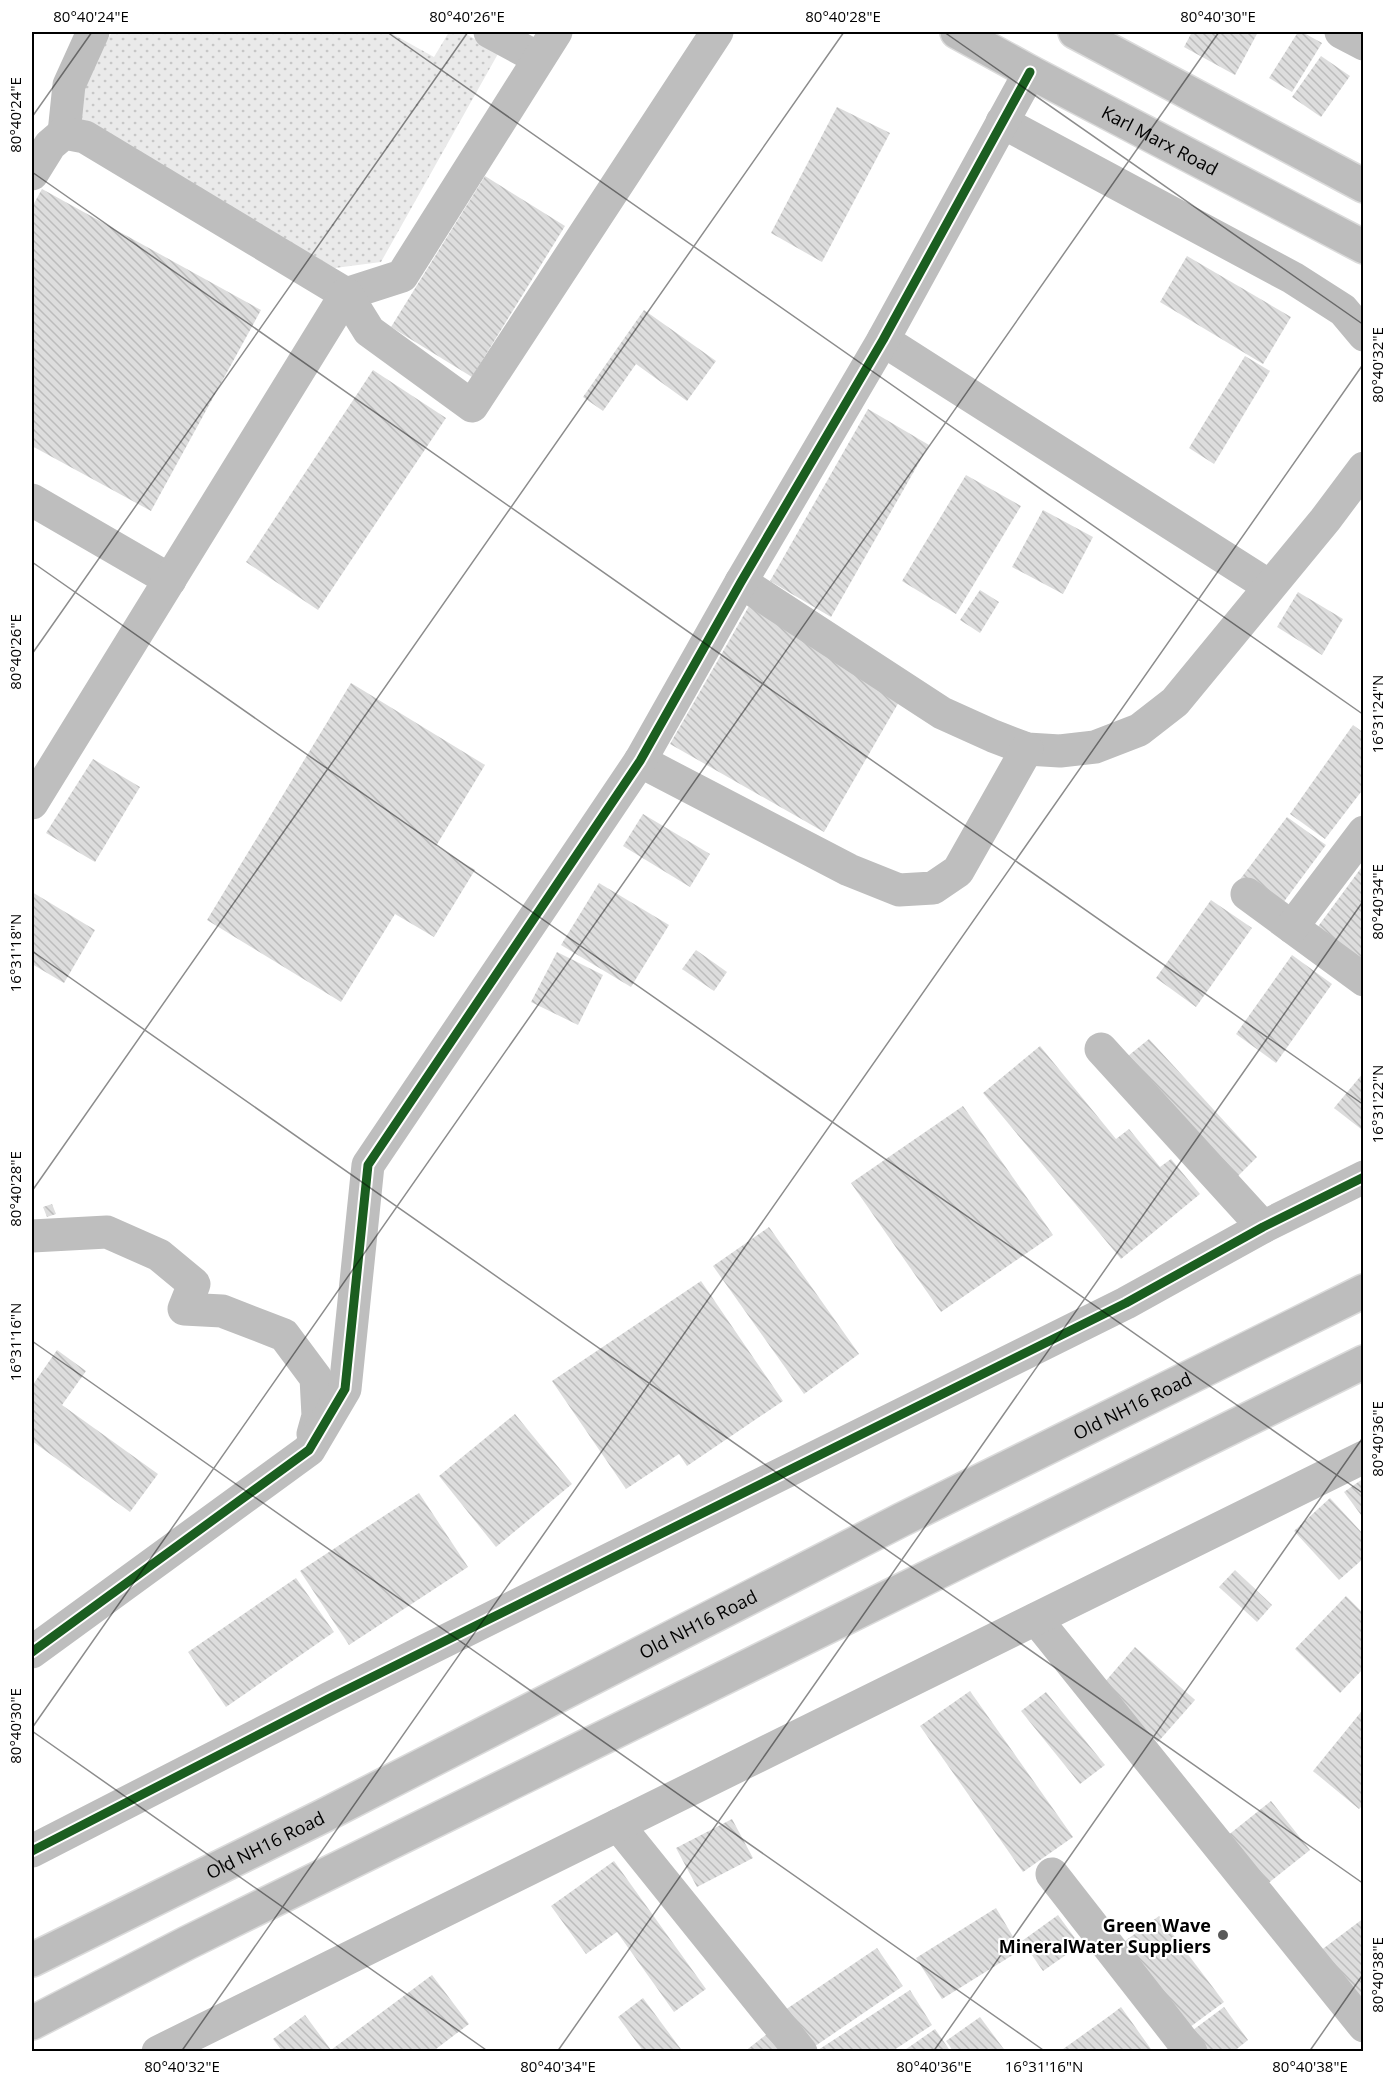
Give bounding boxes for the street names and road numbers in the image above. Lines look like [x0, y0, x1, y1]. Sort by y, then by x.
street label: Karl Marx Road [1098, 100, 1222, 181]
street label: Old NH16 Road [1069, 1366, 1195, 1445]
street label: Old NH16 Road [635, 1584, 761, 1664]
street label: Old NH16 Road [202, 1805, 328, 1884]

